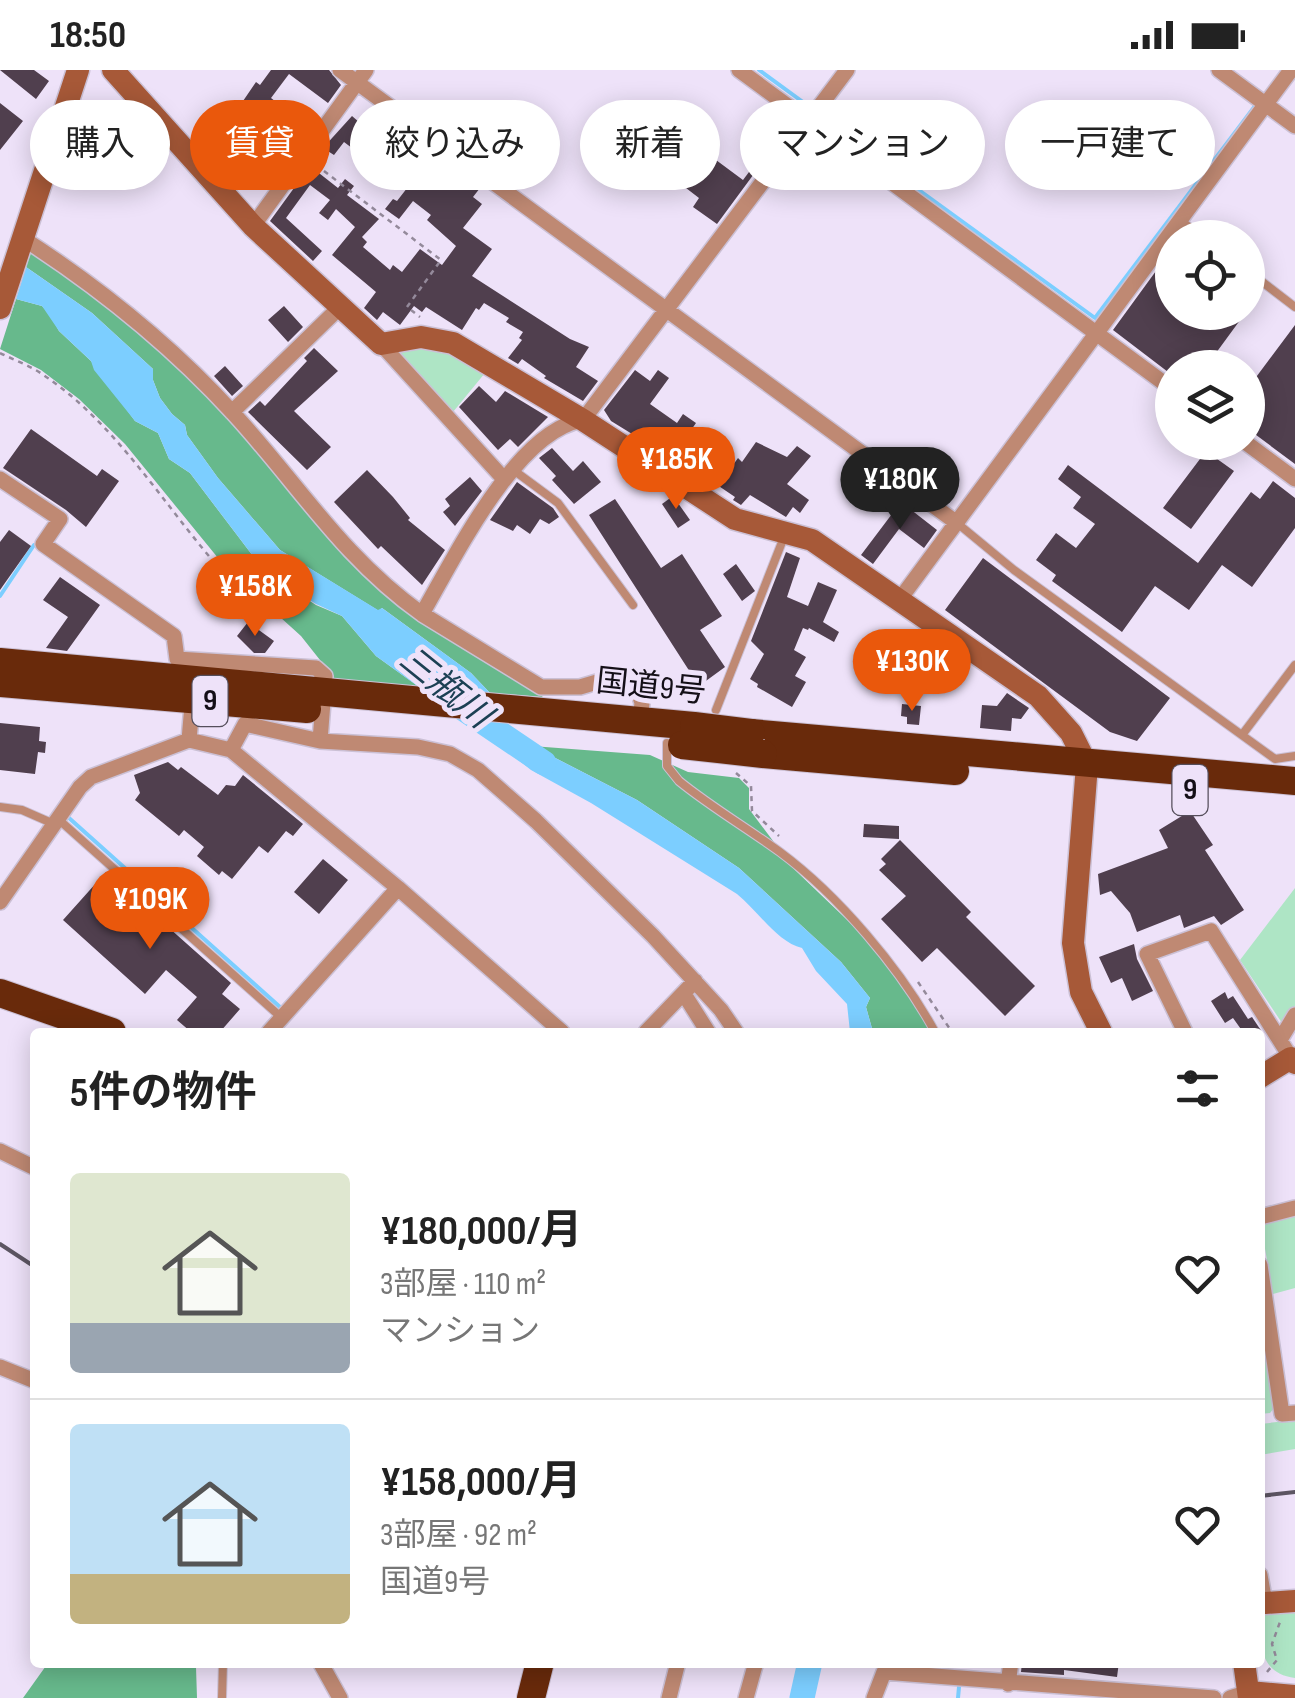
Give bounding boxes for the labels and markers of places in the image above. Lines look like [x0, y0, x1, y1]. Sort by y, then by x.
pin: ¥185K [606, 427, 746, 512]
pin: ¥180K [830, 447, 970, 532]
pin: ¥158K [185, 554, 325, 639]
pin: ¥130K [842, 629, 982, 714]
pin: ¥109K [80, 867, 220, 952]

